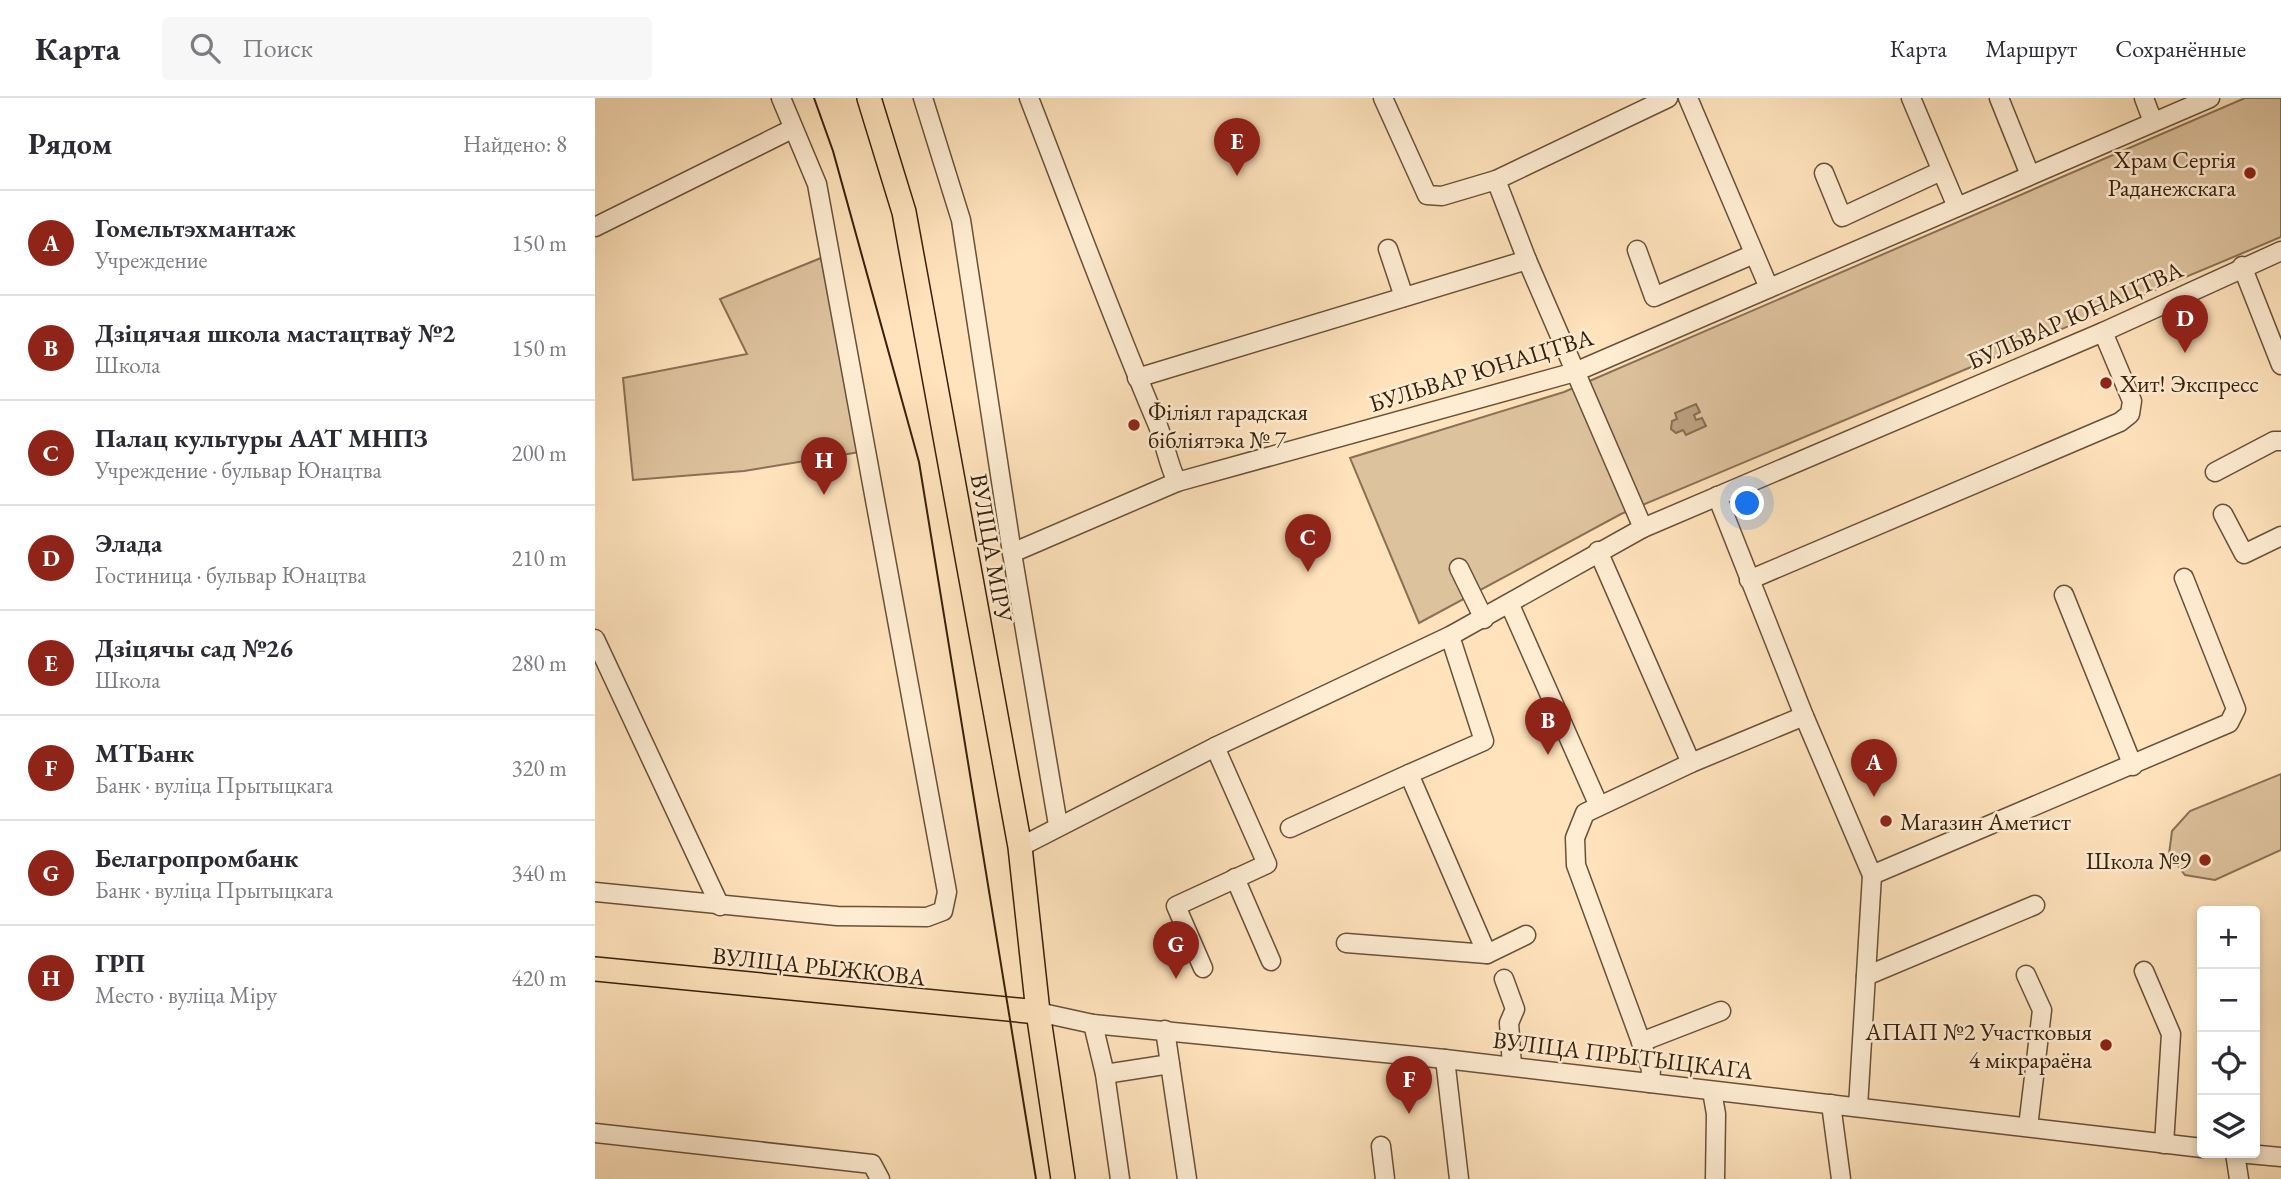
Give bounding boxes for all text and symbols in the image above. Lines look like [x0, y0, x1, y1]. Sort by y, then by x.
search box [162, 17, 652, 80]
text: Карта [35, 27, 120, 70]
icon: search [186, 29, 224, 67]
text: Поиск [242, 31, 313, 65]
text: Карта [1890, 33, 1947, 64]
text: Маршрут [1985, 33, 2077, 64]
text: Сохранённые [2115, 33, 2246, 64]
pin: E [1214, 118, 1260, 176]
text: Рядом [28, 124, 112, 163]
text: Найдено: 8 [463, 129, 567, 159]
place label: Храм Сергія Раданежскага [2108, 144, 2236, 203]
marker: Храм Сергія Раданежскага [2242, 165, 2258, 181]
text: Гомельтэхмантаж [95, 211, 296, 245]
text: A [43, 228, 59, 258]
text: 150 m [511, 228, 567, 258]
text: Учреждение [95, 245, 208, 275]
street label: БУЛЬВАР ЮНАЦТВА [1962, 253, 2188, 377]
pin: D [2162, 295, 2208, 353]
text: Дзіцячая школа мастацтваў №2 [95, 316, 455, 350]
street label: БУЛЬВАР ЮНАЦТВА [1365, 321, 1597, 419]
text: B [44, 333, 58, 363]
text: 150 m [511, 333, 567, 363]
text: Школа [95, 350, 160, 380]
place label: Хит! Экспресс [2119, 368, 2259, 399]
marker: Хит! Экспресс [2098, 375, 2114, 391]
place label: Філіял гарадская бібліятэка № 7 [1148, 396, 1308, 455]
marker: Філіял гарадская бібліятэка № 7 [1126, 417, 1142, 433]
text: Палац культуры ААТ МНПЗ [95, 421, 428, 455]
pin: H [801, 437, 847, 495]
text: C [43, 438, 59, 468]
text: 200 m [511, 438, 567, 468]
text: Учреждение · бульвар Юнацтва [95, 455, 382, 485]
street label: ВУЛІЦА МІРУ [964, 471, 1020, 626]
your location [1730, 486, 1764, 520]
pin: C [1285, 514, 1331, 572]
text: Элада [95, 526, 162, 560]
text: D [42, 543, 60, 573]
text: 210 m [511, 543, 567, 573]
text: Гостиница · бульвар Юнацтва [95, 560, 366, 590]
text: Дзіцячы сад №26 [95, 631, 293, 665]
text: E [44, 648, 58, 678]
text: 280 m [511, 648, 567, 678]
text: Школа [95, 665, 160, 695]
pin: B [1525, 697, 1571, 755]
text: МТБанк [95, 736, 194, 770]
pin: A [1851, 739, 1897, 797]
text: F [45, 753, 57, 783]
text: 320 m [511, 753, 567, 783]
text: Банк · вуліца Прытыцкага [95, 770, 333, 800]
place label: Магазин Аметист [1900, 806, 2071, 837]
marker: Магазин Аметист [1878, 813, 1894, 829]
text: Белагропромбанк [95, 841, 298, 875]
place label: Школа №9 [2086, 845, 2191, 876]
marker: Школа №9 [2197, 852, 2213, 868]
text: G [43, 858, 59, 888]
text: 340 m [511, 858, 567, 888]
text: Банк · вуліца Прытыцкага [95, 875, 333, 905]
map controls [2197, 906, 2260, 1158]
button: + [2197, 906, 2260, 969]
pin: G [1153, 921, 1199, 979]
street label: ВУЛІЦА РЫЖКОВА [711, 939, 928, 993]
text: ГРП [95, 946, 145, 980]
text: H [42, 963, 60, 993]
text: 420 m [511, 963, 567, 993]
button: − [2197, 969, 2260, 1032]
text: Место · вуліца Міру [95, 980, 277, 1010]
place label: АПАП №2 Участковыя 4 мікрараёна [1864, 1016, 2092, 1075]
street label: ВУЛІЦА ПРЫТЫЦКАГА [1491, 1024, 1755, 1086]
button: locate [2197, 1032, 2260, 1095]
marker: АПАП №2 Участковыя 4 мікрараёна [2098, 1037, 2114, 1053]
pin: F [1386, 1056, 1432, 1114]
button: layers [2197, 1095, 2260, 1158]

